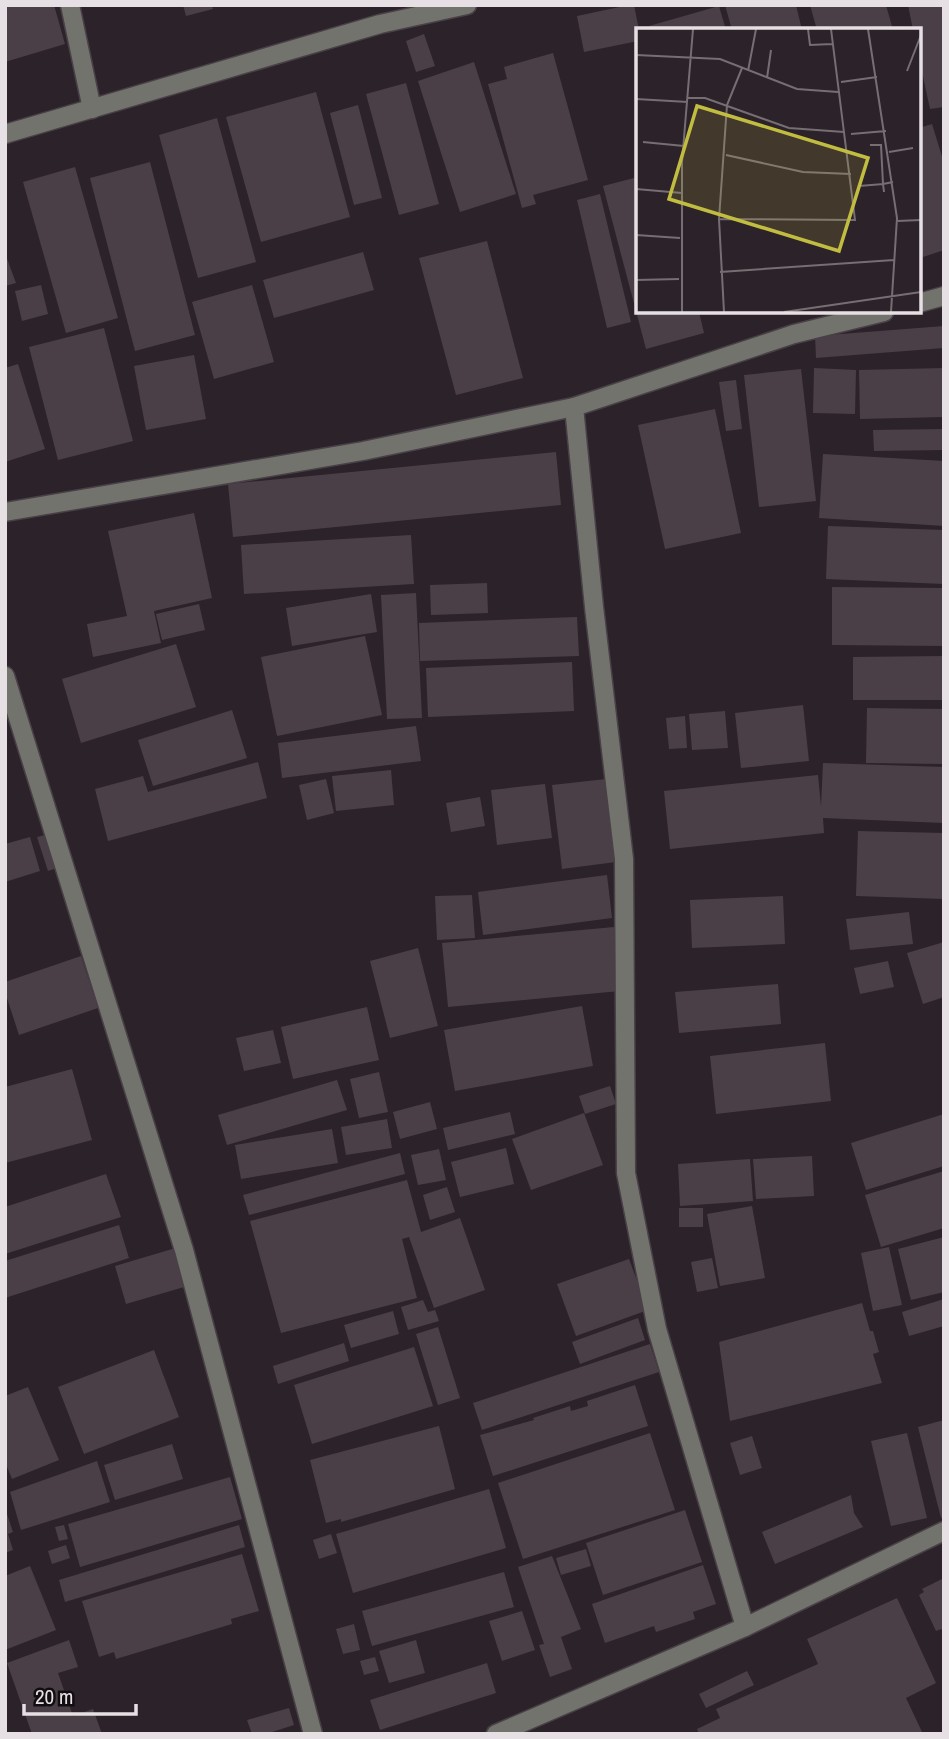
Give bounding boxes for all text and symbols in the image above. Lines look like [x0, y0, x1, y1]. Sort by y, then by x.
inset map [636, 28, 921, 313]
scale bar [24, 1672, 136, 1716]
text: 20 m [35, 1682, 73, 1711]

